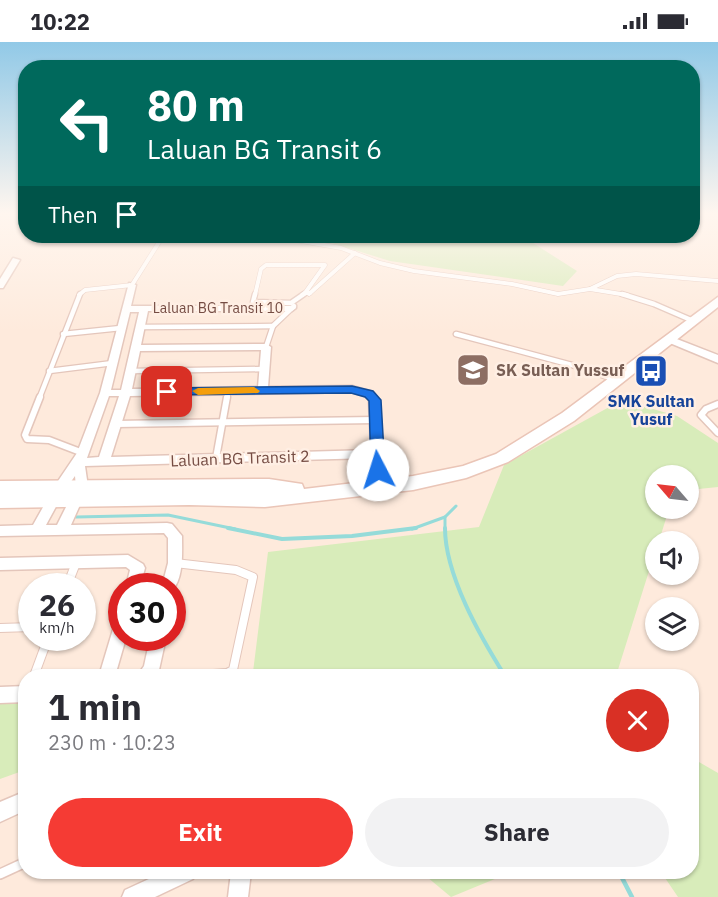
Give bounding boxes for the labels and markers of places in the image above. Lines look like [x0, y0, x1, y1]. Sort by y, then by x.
school or university icon: SK Sultan Yussuf [455, 352, 491, 388]
bus stop icon: SMK Sultan Yusuf [633, 353, 669, 389]
place label: SK Sultan Yussuf [496, 360, 625, 380]
pin [141, 366, 192, 417]
place label: SMK Sultan Yusuf [607, 391, 695, 429]

